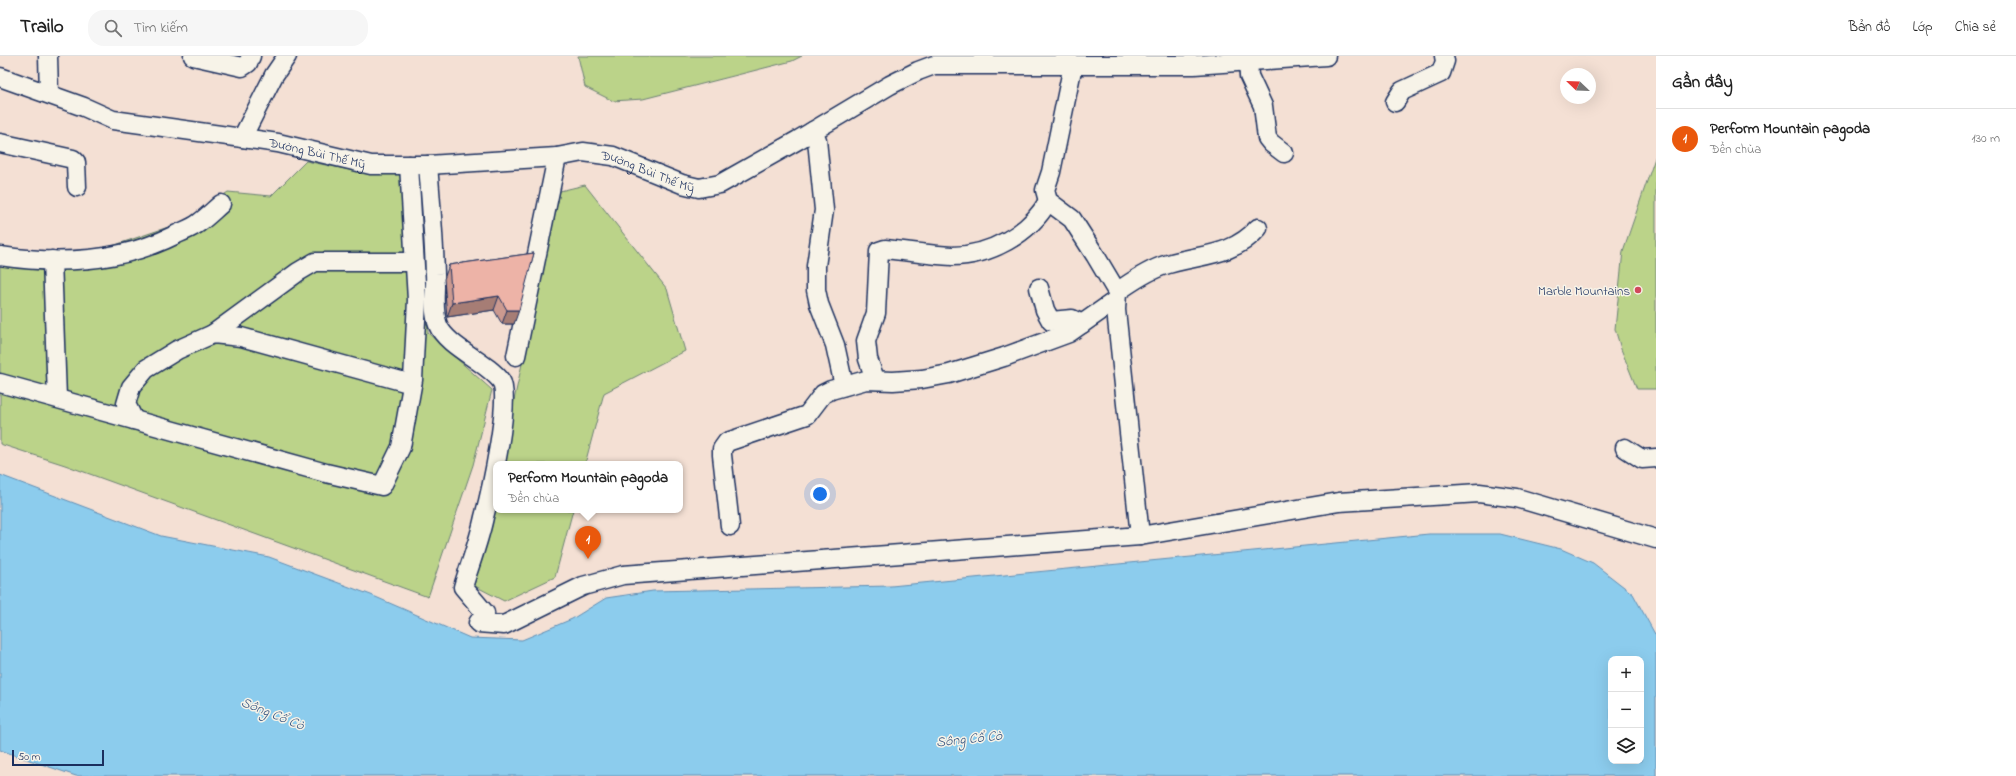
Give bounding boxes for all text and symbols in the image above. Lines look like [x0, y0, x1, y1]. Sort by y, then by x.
search box [88, 10, 368, 46]
text: Trailo [20, 14, 64, 41]
icon: search [102, 17, 124, 39]
text: Tìm kiếm [134, 17, 188, 39]
text: Bản đồ [1849, 17, 1891, 38]
text: Lớp [1913, 17, 1933, 38]
text: Chia sẻ [1955, 17, 1996, 38]
north arrow [1560, 68, 1596, 104]
text: Gần đây [1672, 70, 1733, 95]
text: Perform Mountain pagoda [1710, 118, 1870, 140]
text: 1 [1683, 129, 1687, 148]
text: 130 m [1972, 129, 2000, 148]
street label: Đường Bùi Thế Mỹ [267, 134, 367, 175]
text: Đền chùa [1710, 140, 1761, 159]
street label: Đường Bùi Thế Mỹ [599, 146, 696, 199]
place label: Marble Mountains [1538, 282, 1630, 301]
marker: Marble Mountains [1633, 285, 1643, 295]
popup [493, 461, 683, 513]
text: Perform Mountain pagoda [508, 467, 668, 489]
your location [810, 484, 830, 504]
text: Đền chùa [508, 489, 559, 508]
pin: 1 [575, 526, 601, 559]
map controls [1608, 656, 1644, 764]
button: + [1608, 656, 1644, 692]
water label: Sông Cổ Cò [238, 692, 308, 737]
button: − [1608, 692, 1644, 728]
water label: Sông Cổ Cò [935, 726, 1004, 753]
button: layers [1608, 728, 1644, 764]
scale bar [12, 748, 104, 767]
text: 50 m [18, 749, 40, 765]

